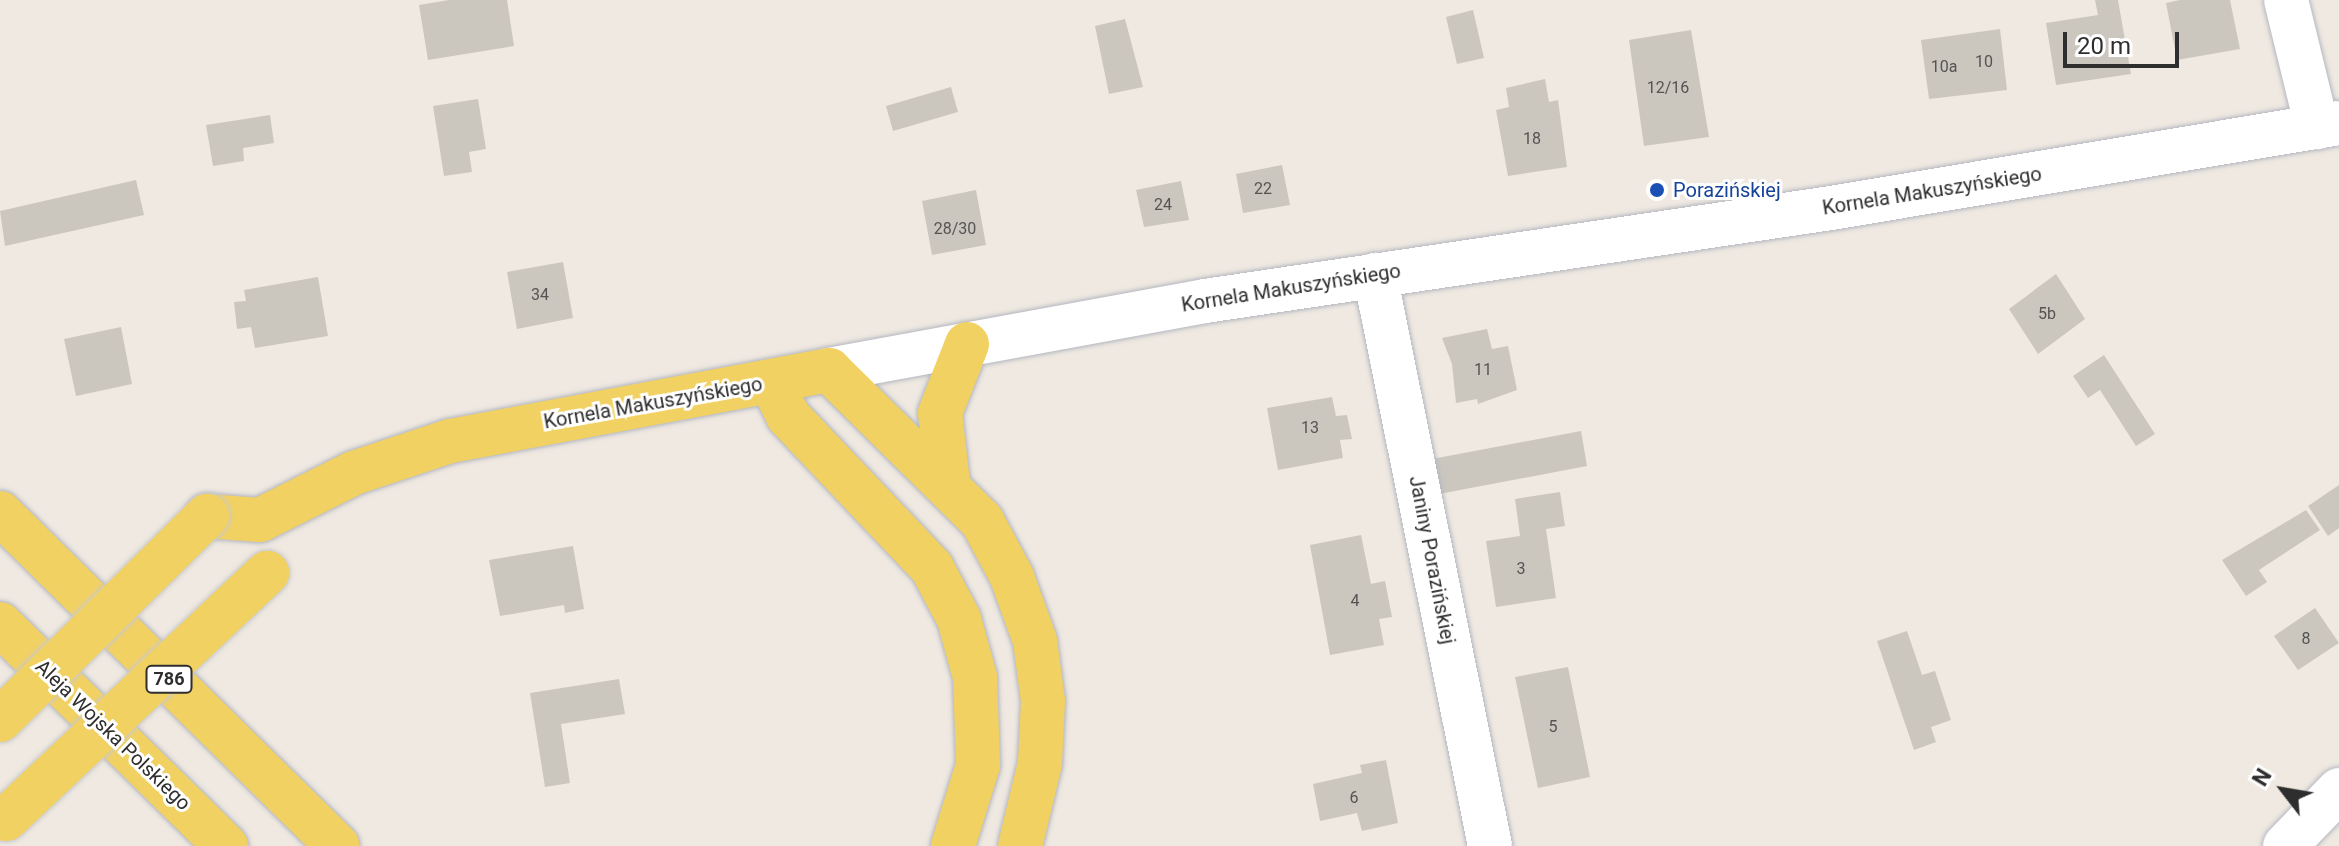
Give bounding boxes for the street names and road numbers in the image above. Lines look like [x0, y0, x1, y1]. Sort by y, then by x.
street label: Kornela Makuszyńskiego [1821, 162, 2043, 220]
street label: Kornela Makuszyńskiego [1180, 259, 1402, 317]
street label: Kornela Makuszyńskiego [542, 372, 764, 434]
street label: Janiny Porazińskiej [1404, 474, 1460, 646]
street label: Aleja Wojska Polskiego [30, 655, 196, 815]
road number: 786 [145, 665, 193, 693]

